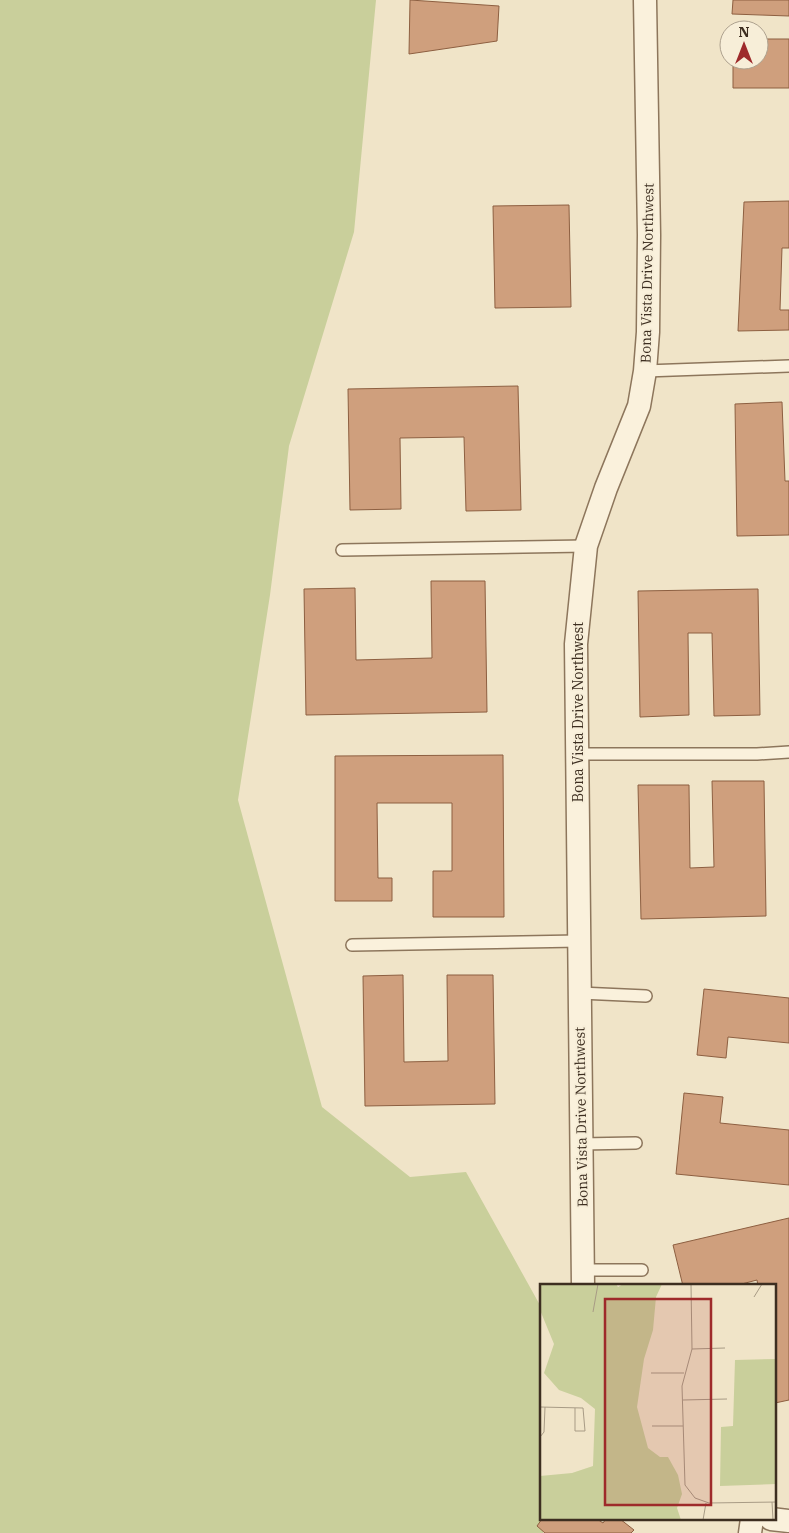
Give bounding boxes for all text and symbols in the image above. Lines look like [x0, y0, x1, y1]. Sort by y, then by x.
north arrow [719, 20, 769, 70]
text: N [738, 23, 750, 41]
street label: Bona Vista Drive Northwest [636, 183, 658, 363]
street label: Bona Vista Drive Northwest [569, 622, 587, 802]
street label: Bona Vista Drive Northwest [570, 1027, 592, 1207]
inset map [540, 1284, 776, 1520]

